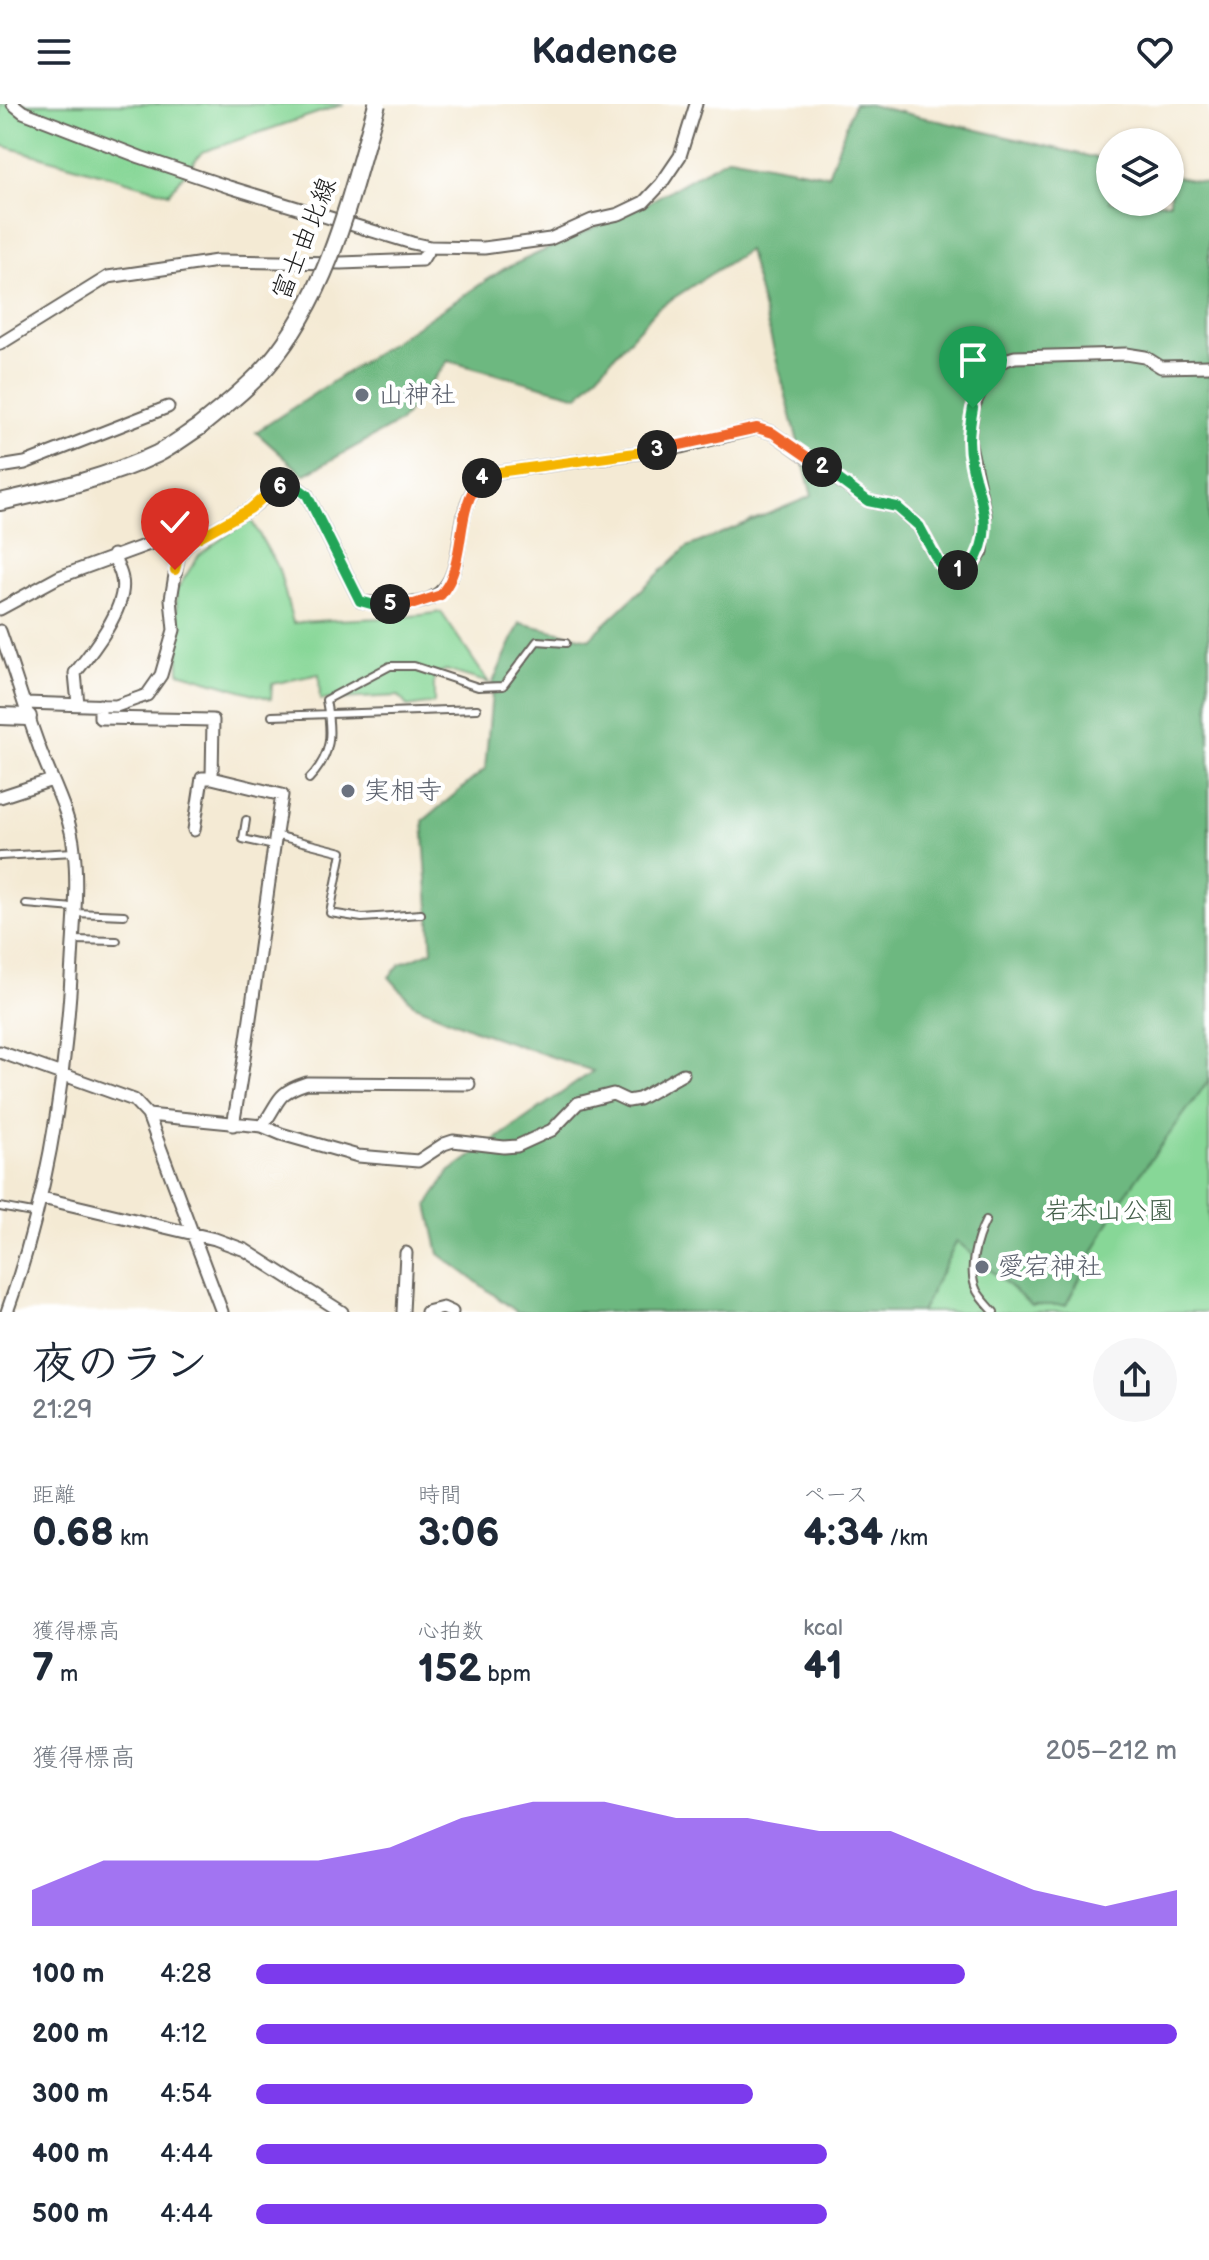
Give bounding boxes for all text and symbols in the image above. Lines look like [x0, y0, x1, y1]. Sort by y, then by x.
icon: menu [32, 30, 76, 74]
icon: heart [1133, 30, 1177, 74]
text: Kadence [532, 31, 677, 74]
map controls [1096, 128, 1184, 216]
button: layers [1096, 128, 1184, 216]
street label: 富士由比線 [266, 173, 344, 305]
pin [939, 326, 1007, 408]
icon: arrive [951, 338, 995, 382]
place label: 山神社 [378, 380, 456, 411]
marker: 山神社 [353, 386, 371, 404]
pin: 3 [637, 430, 677, 470]
text: 3 [651, 436, 663, 463]
pin: 2 [802, 447, 842, 487]
text: 2 [815, 453, 829, 480]
pin: 4 [462, 458, 502, 498]
text: 4 [476, 464, 488, 491]
pin: 6 [260, 467, 300, 507]
text: 6 [273, 473, 287, 500]
pin [141, 488, 209, 570]
icon: check [153, 500, 197, 544]
pin: 1 [938, 550, 978, 590]
text: 1 [953, 556, 963, 583]
pin: 5 [370, 584, 410, 624]
text: 5 [384, 590, 396, 617]
place label: 実相寺 [364, 776, 442, 807]
marker: 実相寺 [339, 782, 357, 800]
park label: 岩本山公園 [1044, 1196, 1174, 1227]
place label: 愛宕神社 [998, 1252, 1102, 1283]
marker: 愛宕神社 [973, 1258, 991, 1276]
text: 夜のラン [32, 1338, 208, 1391]
button: share [1093, 1338, 1177, 1422]
text: 21:29 [32, 1395, 93, 1426]
text: 距離 [32, 1482, 76, 1509]
text: 時間 [418, 1482, 462, 1509]
text: ペース [803, 1482, 868, 1509]
text: 0.68 [32, 1509, 114, 1557]
text: 3:06 [418, 1509, 500, 1557]
text: 4:34 [803, 1509, 883, 1557]
text: km [114, 1525, 149, 1552]
text: /km [883, 1525, 928, 1552]
text: kcal [803, 1615, 843, 1642]
text: 獲得標高 [32, 1618, 120, 1645]
text: 心拍数 [418, 1618, 484, 1645]
text: 41 [803, 1642, 843, 1690]
text: 7 [32, 1645, 54, 1693]
text: 152 [418, 1645, 482, 1693]
text: m [54, 1661, 78, 1688]
text: bpm [482, 1661, 531, 1688]
text: 205–212 m [1045, 1736, 1177, 1767]
text: 獲得標高 [32, 1743, 136, 1774]
text: 100 m [32, 1959, 105, 1990]
text: 4:28 [160, 1959, 212, 1990]
text: 200 m [32, 2019, 109, 2050]
text: 4:12 [160, 2019, 207, 2050]
text: 300 m [32, 2079, 109, 2110]
text: 4:54 [160, 2079, 212, 2110]
text: 400 m [32, 2139, 109, 2170]
text: 4:44 [160, 2139, 213, 2170]
text: 500 m [32, 2199, 109, 2230]
text: 4:44 [160, 2199, 213, 2230]

